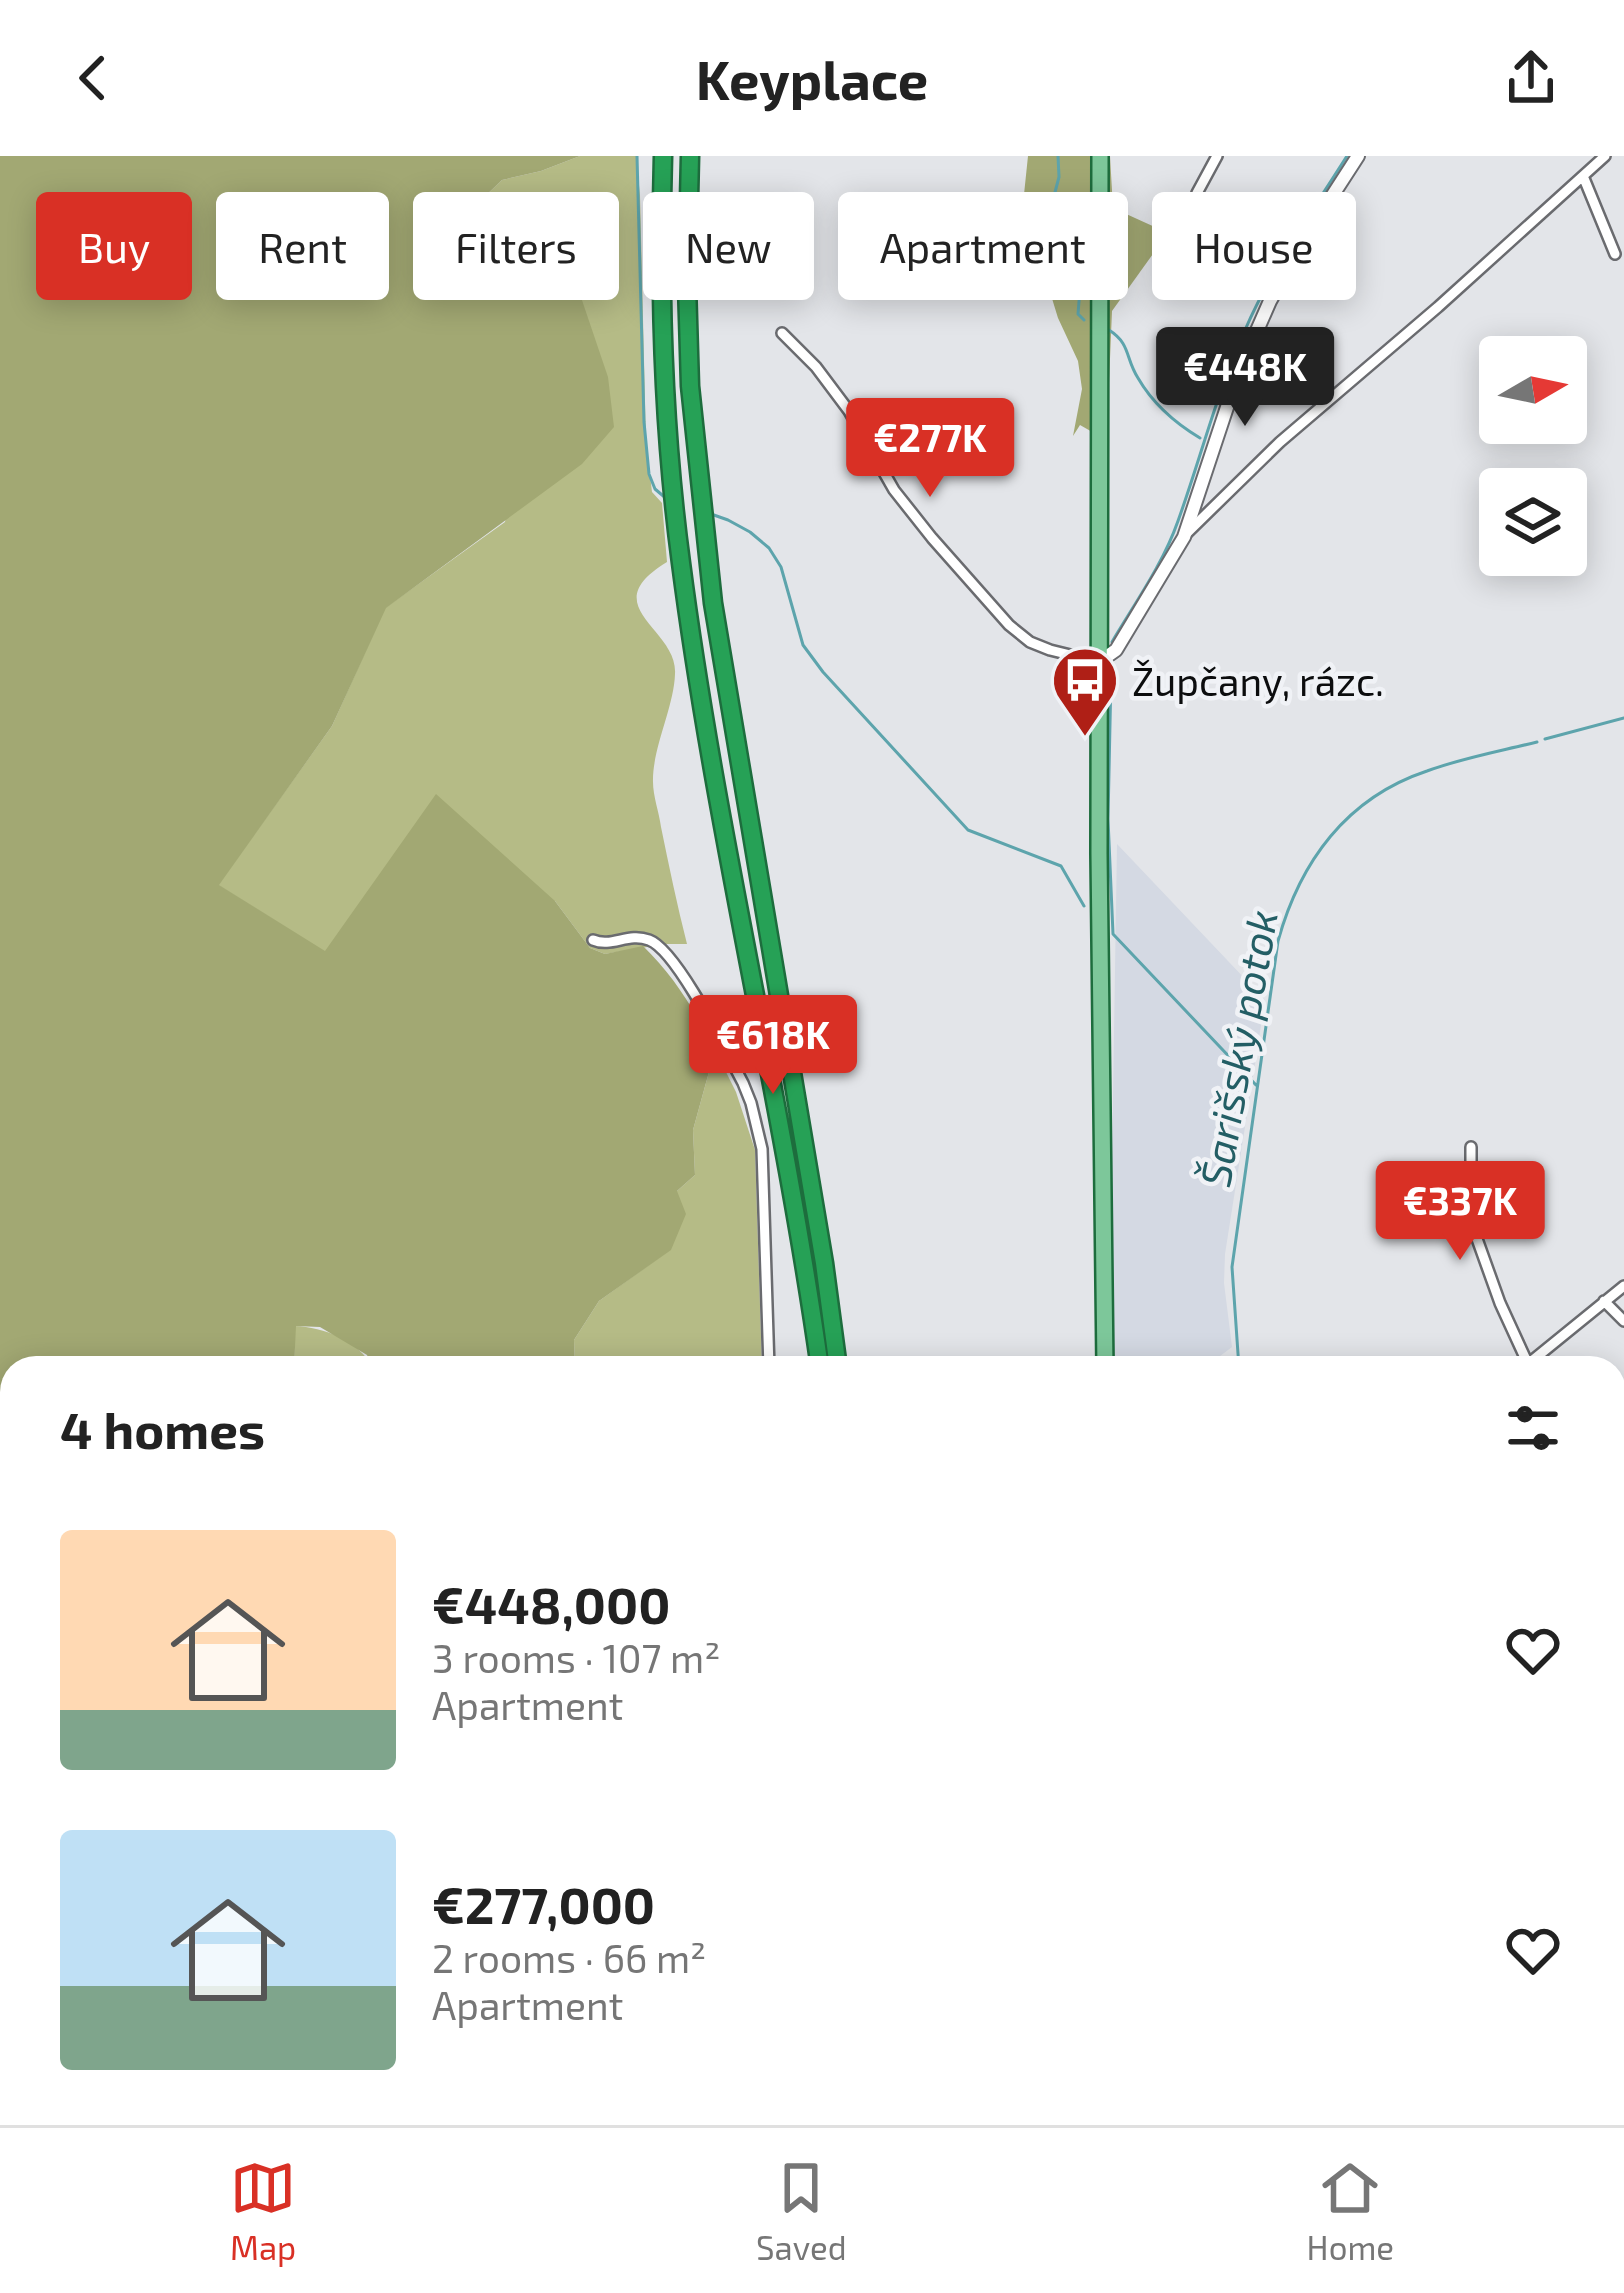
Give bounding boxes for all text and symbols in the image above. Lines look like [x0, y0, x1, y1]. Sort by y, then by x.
icon: back [60, 45, 126, 111]
icon: share [1498, 45, 1564, 111]
text: Keyplace [696, 46, 928, 111]
chip: Buy [36, 192, 192, 300]
chip: Rent [216, 192, 389, 300]
chip: Filters [413, 192, 619, 300]
chip: New [643, 192, 814, 300]
chip: Apartment [838, 192, 1128, 300]
chip: House [1152, 192, 1356, 300]
pin: €448K [1161, 327, 1329, 429]
north arrow [1479, 336, 1587, 444]
map controls [1479, 336, 1587, 576]
text: €448K [1183, 342, 1307, 389]
pin: €277K [846, 398, 1014, 500]
text: €277K [873, 413, 987, 460]
button: layers [1479, 468, 1587, 576]
bus stop icon: Župčany, rázc. [1050, 645, 1120, 739]
place label: Župčany, rázc. [1132, 657, 1384, 704]
water label: Šarišský potok [1188, 906, 1287, 1190]
pin: €618K [689, 995, 857, 1097]
text: €618K [716, 1010, 830, 1057]
pin: €337K [1376, 1161, 1544, 1263]
text: €337K [1403, 1176, 1517, 1223]
icon: filters [1500, 1395, 1566, 1461]
text: 4 homes [60, 1398, 265, 1459]
text: €448,000 [432, 1573, 670, 1634]
icon: home [156, 1578, 300, 1722]
icon: heart [1500, 1617, 1566, 1683]
text: 3 rooms · 107 m² [432, 1634, 720, 1681]
text: Apartment [432, 1681, 623, 1728]
text: €277,000 [432, 1873, 655, 1934]
icon: home [156, 1878, 300, 2022]
icon: heart [1500, 1917, 1566, 1983]
text: 2 rooms · 66 m² [432, 1934, 706, 1981]
text: Apartment [432, 1981, 623, 2028]
tab: Map [230, 2155, 296, 2267]
tab: Saved [756, 2155, 847, 2267]
tab: Home [1307, 2155, 1394, 2267]

